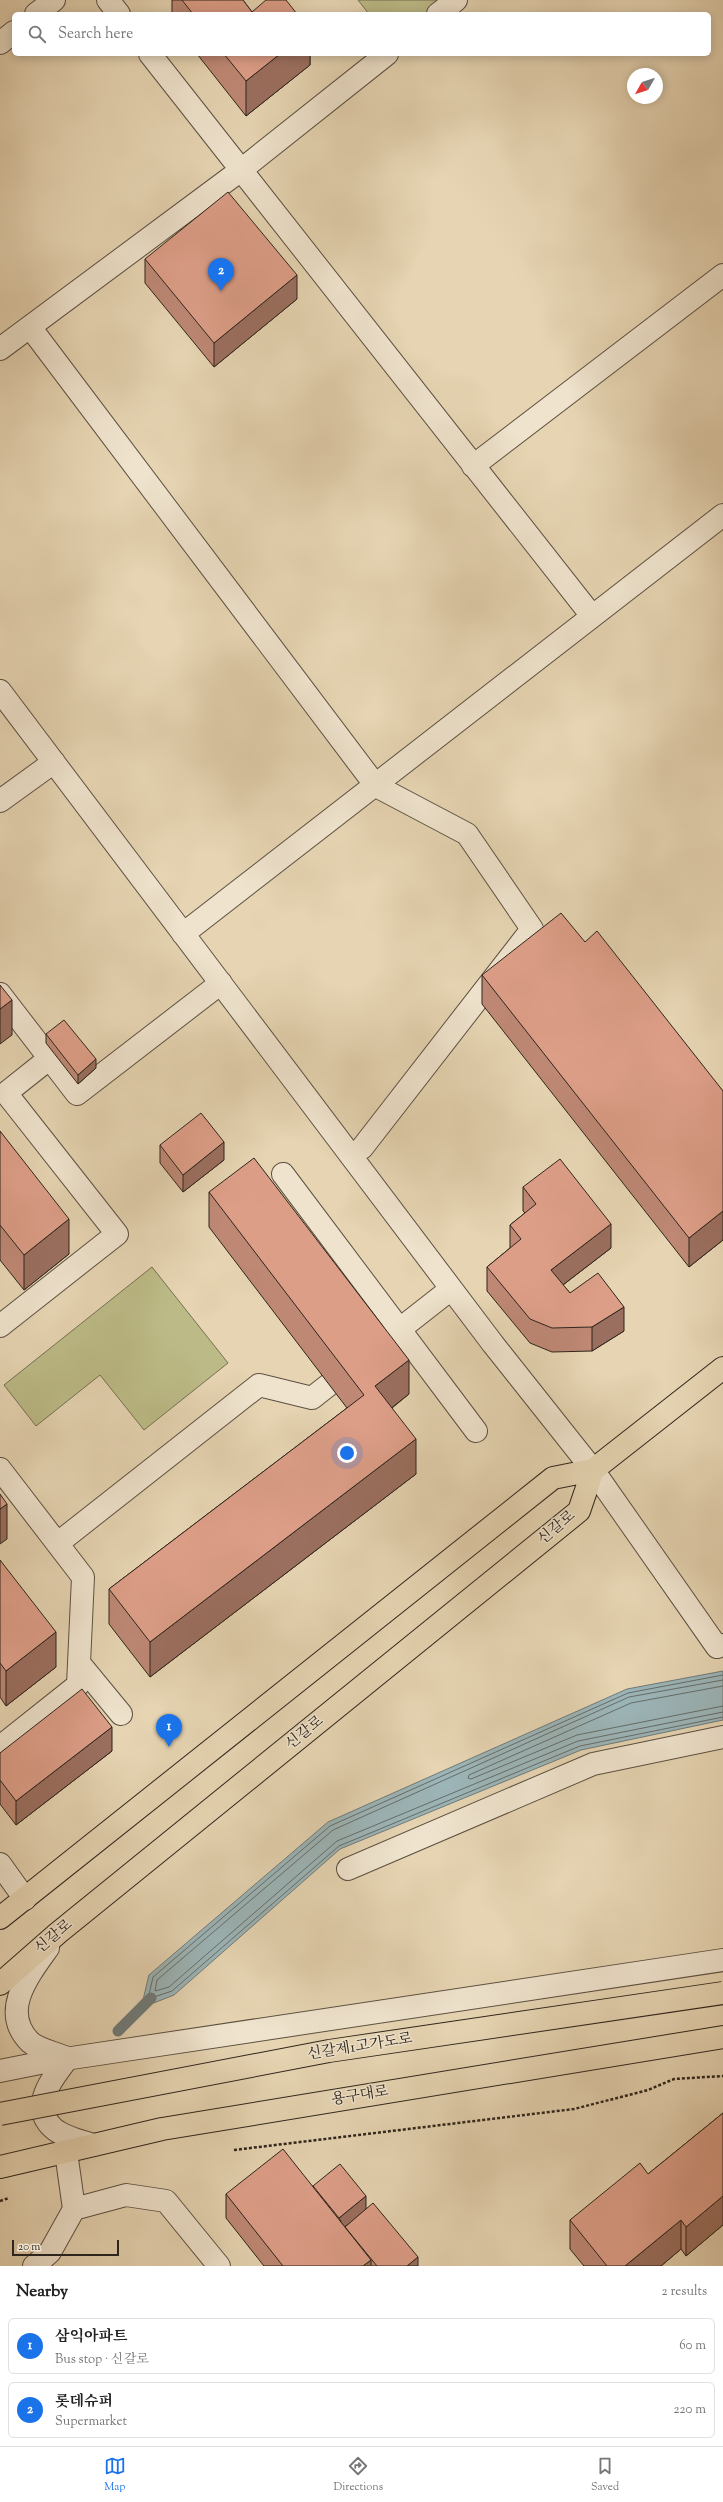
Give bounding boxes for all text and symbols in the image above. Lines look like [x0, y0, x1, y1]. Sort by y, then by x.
search box [12, 12, 711, 56]
icon: search [26, 23, 48, 45]
text: Search here [58, 24, 133, 45]
north arrow [627, 68, 663, 104]
pin: 2 [208, 258, 234, 291]
your location [337, 1443, 357, 1463]
street label: 신갈로 [534, 1506, 581, 1550]
street label: 신갈로 [281, 1711, 329, 1755]
pin: 1 [156, 1714, 182, 1747]
street label: 신갈로 [31, 1915, 78, 1959]
street label: 신갈제1고가도로 [306, 2028, 415, 2066]
street label: 용구대로 [330, 2081, 391, 2111]
scale bar [12, 2238, 119, 2257]
text: 20 m [18, 2239, 40, 2255]
text: Nearby [16, 2280, 68, 2304]
text: 2 results [662, 2283, 707, 2301]
text: 삼익아파트 [55, 2327, 127, 2348]
text: 1 [28, 2337, 32, 2355]
text: 60 m [679, 2337, 706, 2355]
text: Bus stop · 신갈로 [55, 2351, 149, 2369]
text: 롯데슈퍼 [55, 2392, 113, 2413]
text: 2 [27, 2401, 33, 2419]
text: 220 m [673, 2401, 706, 2419]
text: Supermarket [55, 2413, 127, 2431]
tab: Map [104, 2455, 126, 2495]
tab: Directions [334, 2455, 383, 2495]
tab: Saved [591, 2455, 619, 2495]

